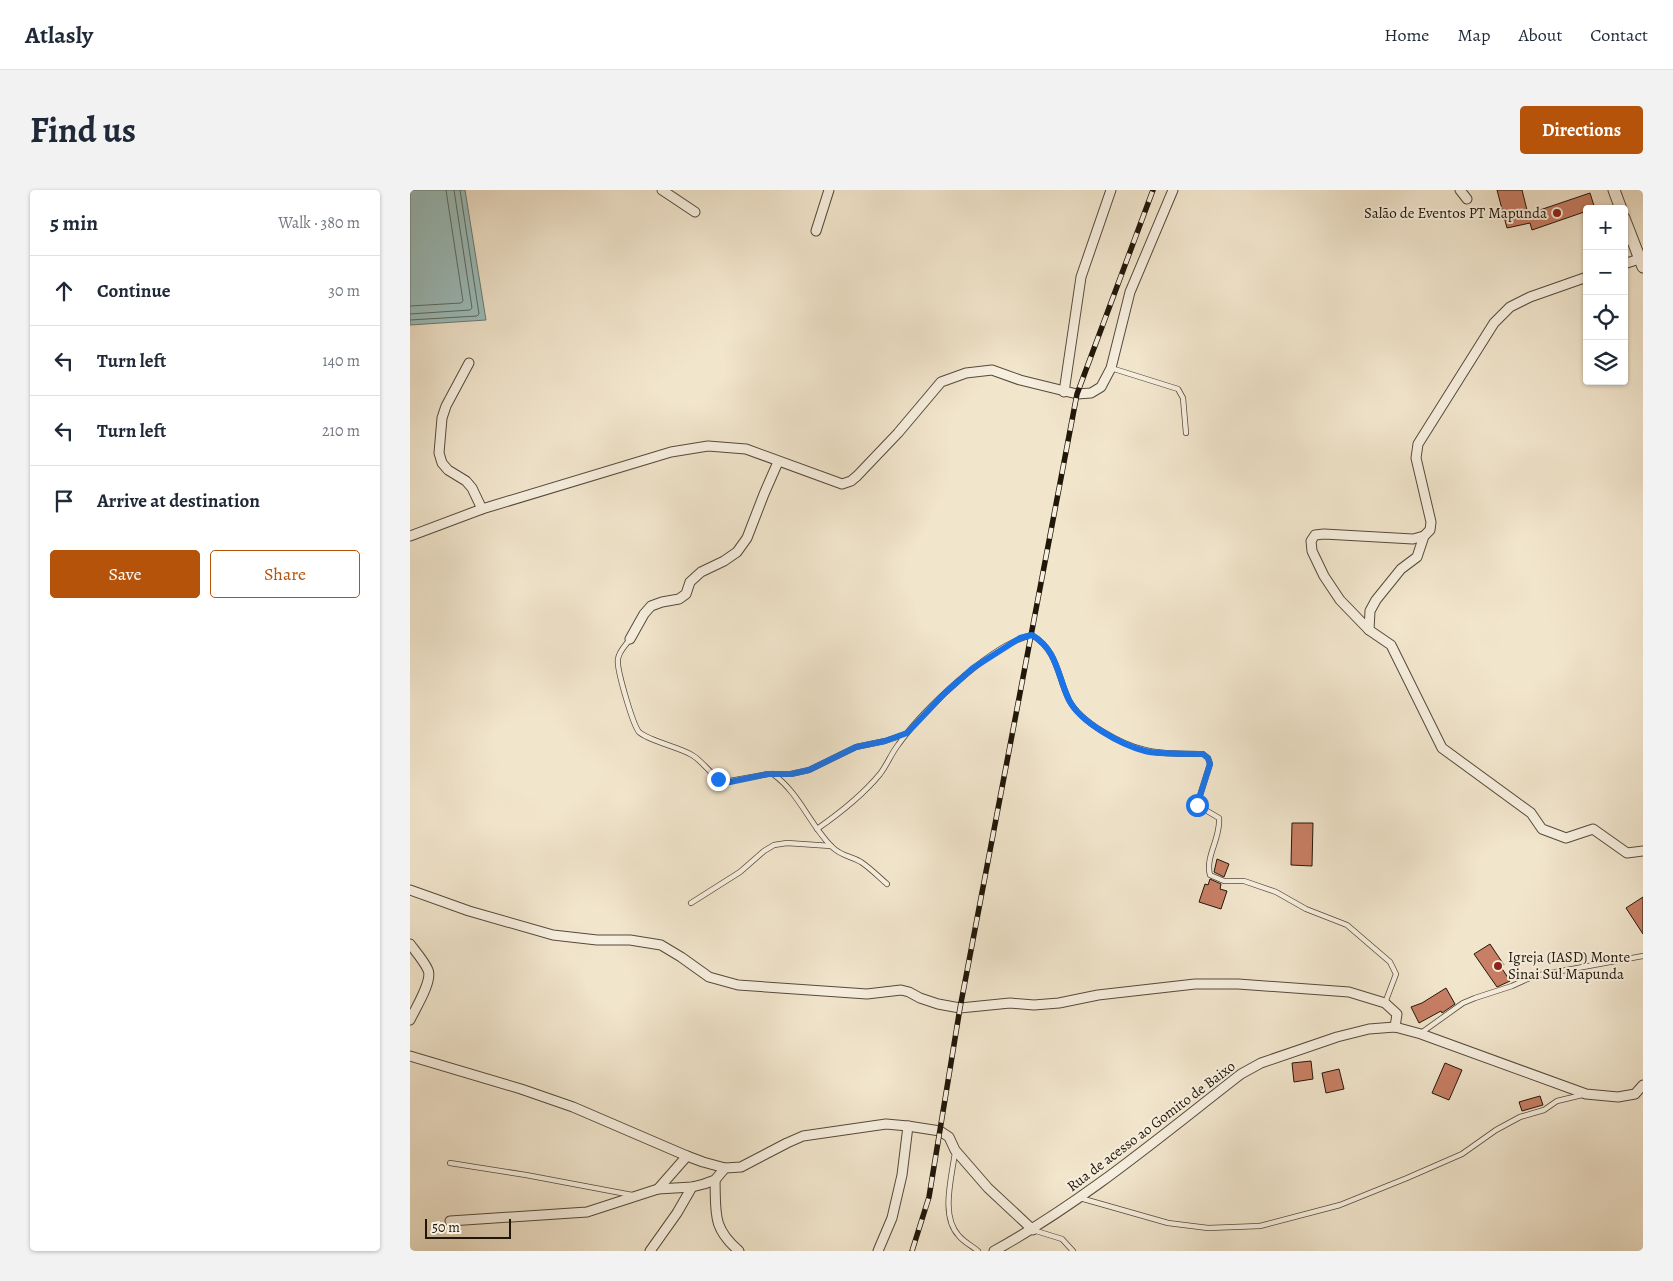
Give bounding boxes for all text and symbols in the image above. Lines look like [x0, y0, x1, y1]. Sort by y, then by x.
text: Atlasly [25, 19, 93, 51]
text: Home [1384, 23, 1429, 47]
text: Map [1457, 23, 1490, 47]
text: About [1518, 23, 1562, 47]
text: Contact [1590, 23, 1648, 47]
text: Find us [30, 106, 136, 154]
button: Directions [1520, 106, 1643, 154]
place label: Salão de Eventos PT Mapunda [1364, 203, 1547, 223]
map controls [1583, 205, 1628, 385]
button: + [1583, 205, 1628, 250]
marker: Salão de Eventos PT Mapunda [1551, 207, 1563, 219]
text: 5 min [50, 209, 98, 237]
text: Walk · 380 m [278, 212, 360, 234]
button: − [1583, 250, 1628, 295]
icon: ahead [50, 277, 78, 305]
text: Continue [97, 278, 171, 304]
text: 30 m [328, 280, 360, 302]
button: locate [1583, 295, 1628, 340]
button: layers [1583, 340, 1628, 385]
icon: left [50, 347, 78, 375]
text: Turn left [97, 348, 166, 374]
text: 140 m [322, 350, 360, 372]
icon: left [50, 417, 78, 445]
text: Turn left [97, 418, 166, 444]
text: 210 m [322, 420, 360, 442]
icon: arrive [50, 487, 78, 515]
text: Arrive at destination [97, 488, 260, 514]
button: Save [50, 550, 200, 598]
button: Share [210, 550, 360, 598]
route end [707, 768, 730, 791]
route start [1186, 794, 1209, 817]
place label: Igreja (IASD) Monte Sinai Sul Mapunda [1508, 947, 1630, 984]
marker: Igreja (IASD) Monte Sinai Sul Mapunda [1492, 960, 1504, 972]
street label: Rua de acesso ao Gomito de Baixo [1063, 1056, 1239, 1196]
scale bar [425, 1216, 511, 1239]
text: 50 m [432, 1218, 460, 1237]

